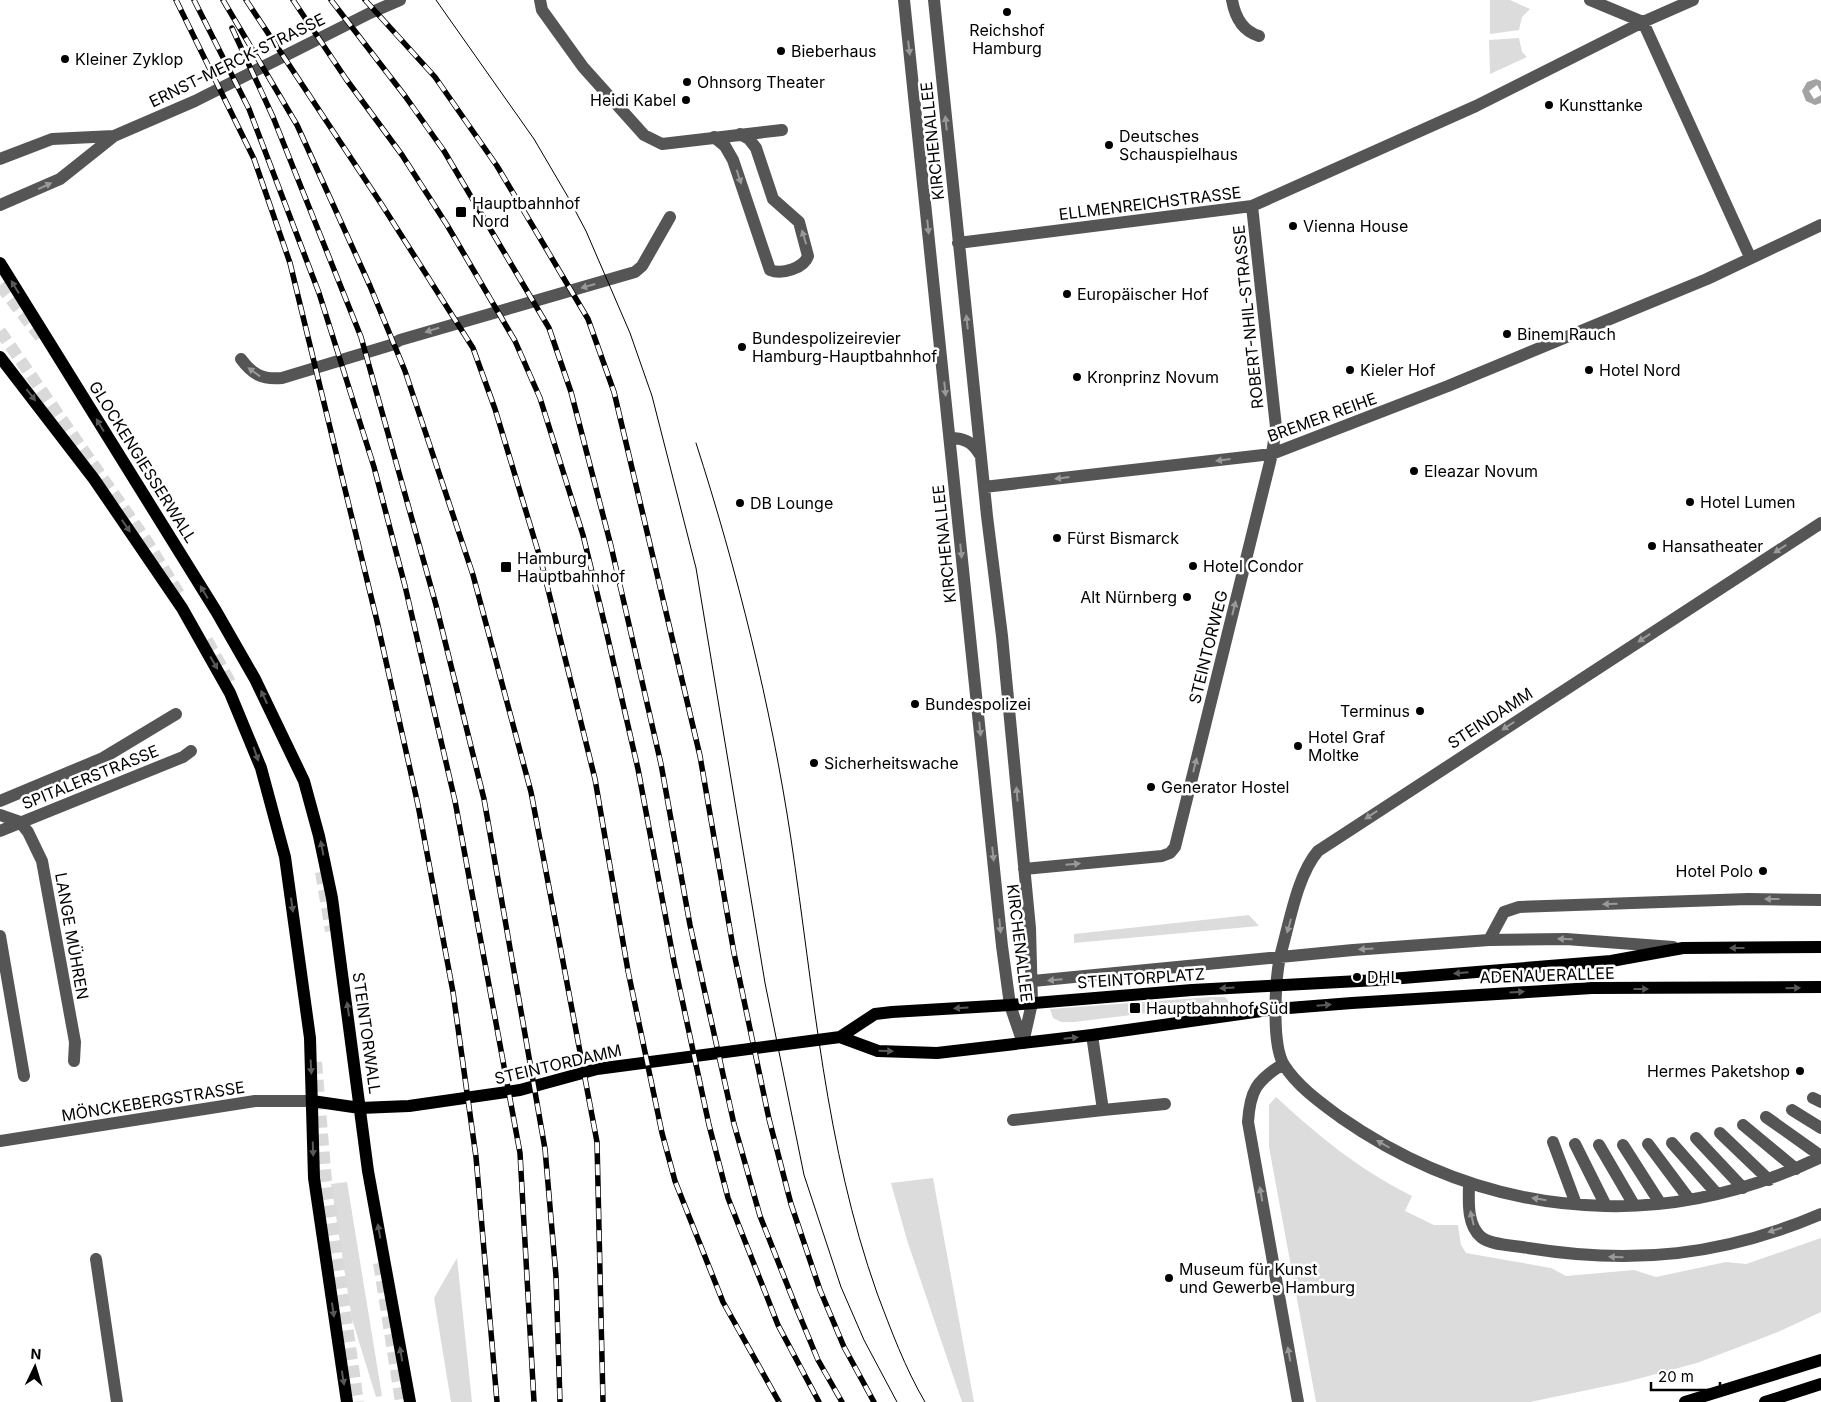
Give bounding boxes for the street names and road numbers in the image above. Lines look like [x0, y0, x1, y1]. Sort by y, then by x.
street label: ERNST-MERCK-STRASSE [146, 9, 328, 111]
street label: KIRCHENALLEE [916, 81, 948, 201]
street label: ELLMENREICHSTRASSE [1058, 182, 1242, 224]
street label: ROBERT-NHIL-STRASSE [1228, 224, 1268, 410]
street label: GLOCKENGIESSERWALL [85, 377, 201, 547]
street label: BREMER REIHE [1265, 388, 1379, 446]
street label: KIRCHENALLEE [928, 484, 960, 604]
street label: STEINTORWEG [1184, 588, 1232, 706]
street label: STEINDAMM [1444, 683, 1536, 753]
street label: SPITALERSTRASSE [19, 740, 161, 814]
street label: LANGE MÜHREN [51, 871, 93, 1001]
street label: KIRCHENALLEE [1003, 883, 1037, 1003]
street label: ADENAUERALLEE [1479, 963, 1615, 987]
street label: STEINTORPLATZ [1076, 964, 1206, 992]
street label: STEINTORWALL [349, 971, 385, 1095]
street label: STEINTORDAMM [492, 1040, 624, 1088]
street label: MÖNCKEBERGSTRASSE [60, 1077, 246, 1125]

